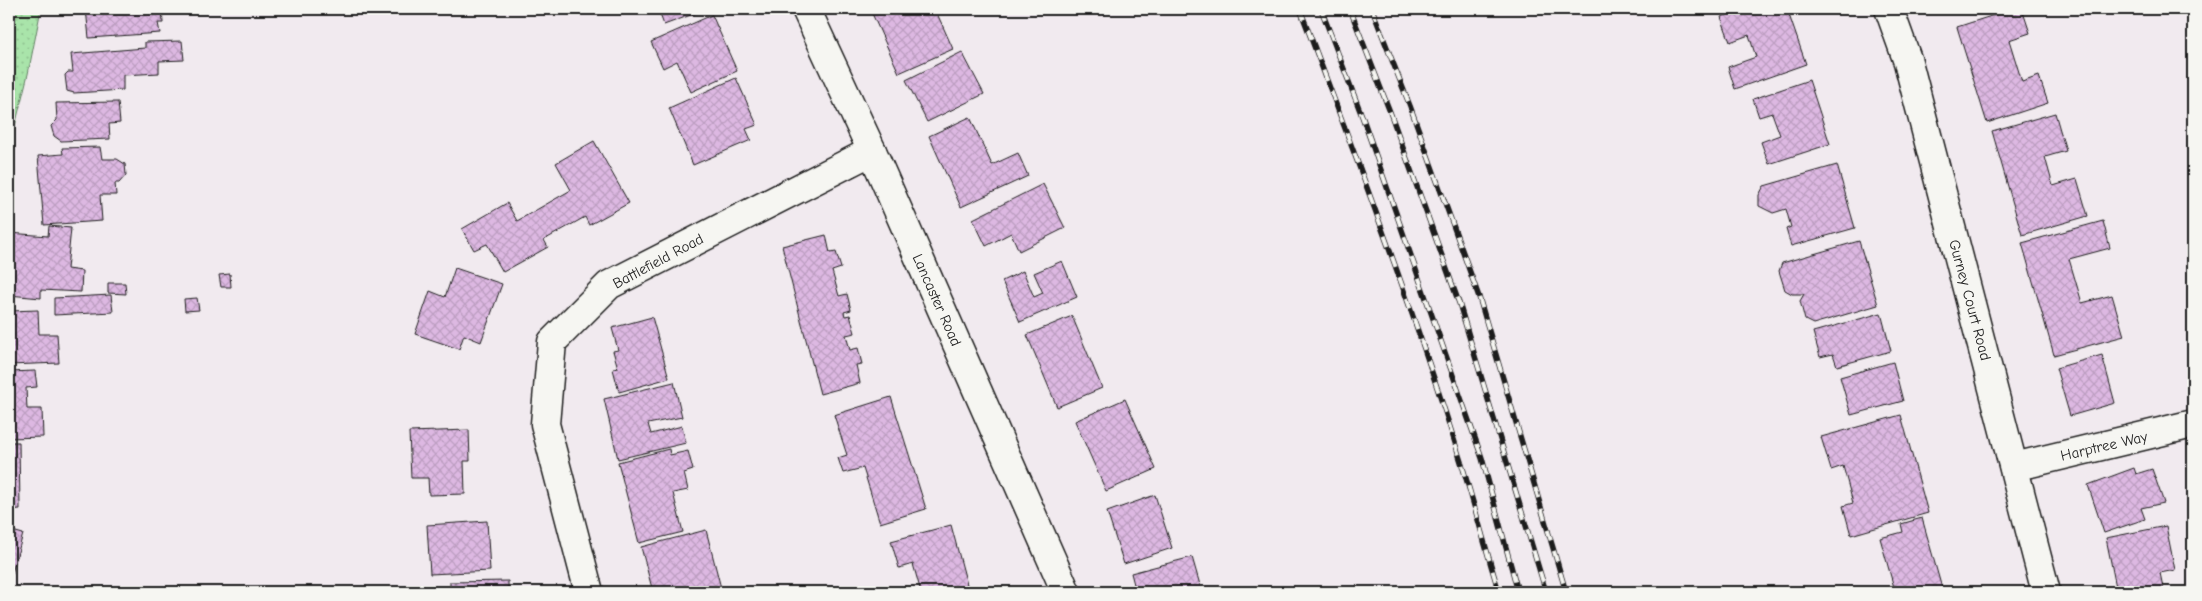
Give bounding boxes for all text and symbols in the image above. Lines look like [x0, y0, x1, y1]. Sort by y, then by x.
street label: Battlefield Road [610, 230, 706, 292]
street label: Gurney Court Road [1945, 238, 1995, 362]
street label: Lancaster Road [909, 251, 965, 349]
street label: Harptree Way [2059, 427, 2150, 465]

